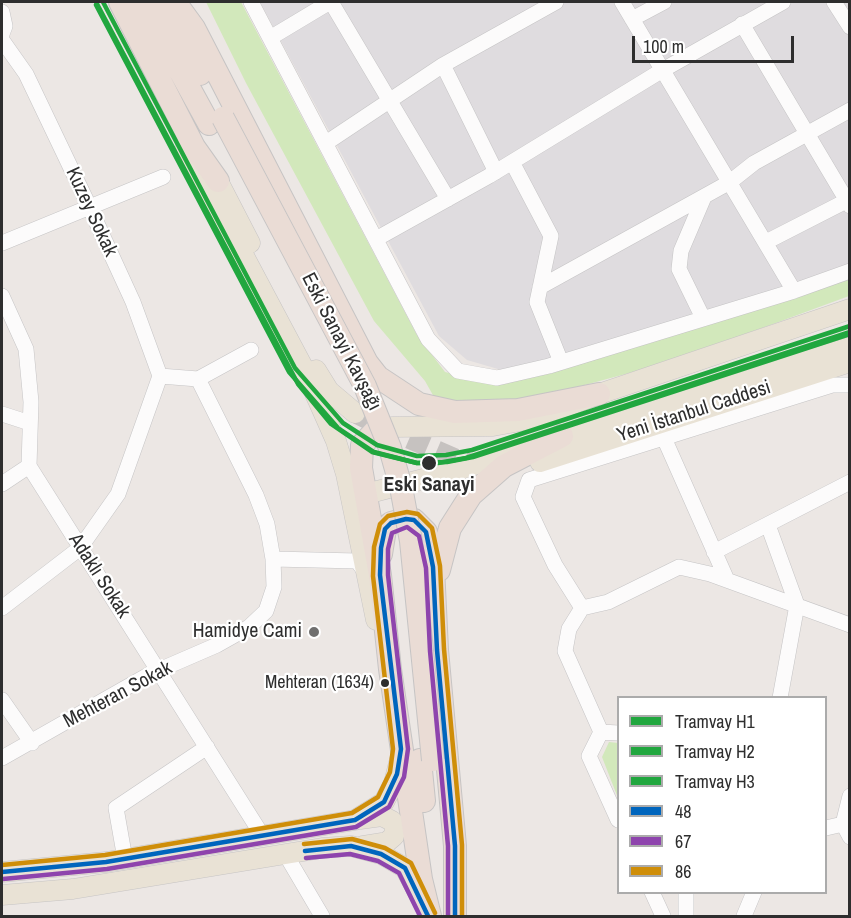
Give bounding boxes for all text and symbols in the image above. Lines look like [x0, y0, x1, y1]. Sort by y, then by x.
scale bar [635, 24, 797, 62]
text: 100 m [643, 34, 684, 59]
street label: Kuzey Sokak [60, 164, 122, 260]
street label: Eski Sanayi Kavşağı [296, 269, 386, 415]
street label: Yeni İstanbul Caddesi [614, 376, 774, 448]
marker: Eski Sanayi [420, 454, 438, 472]
place label: Eski Sanayi [383, 474, 475, 498]
street label: Adaklı Sokak [63, 529, 135, 623]
place label: Hamidye Cami [193, 620, 302, 644]
marker: Hamidye Cami [307, 625, 321, 639]
street label: Mehteran Sokak [60, 656, 176, 734]
place label: Mehteran (1634) [265, 672, 374, 694]
marker: Mehteran (1634) [379, 677, 391, 689]
legend [617, 696, 827, 894]
text: Tramvay H1 [675, 709, 755, 734]
text: Tramvay H2 [675, 739, 755, 764]
text: Tramvay H3 [675, 769, 755, 794]
text: 48 [675, 799, 691, 824]
text: 67 [675, 829, 691, 854]
text: 86 [675, 859, 691, 884]

